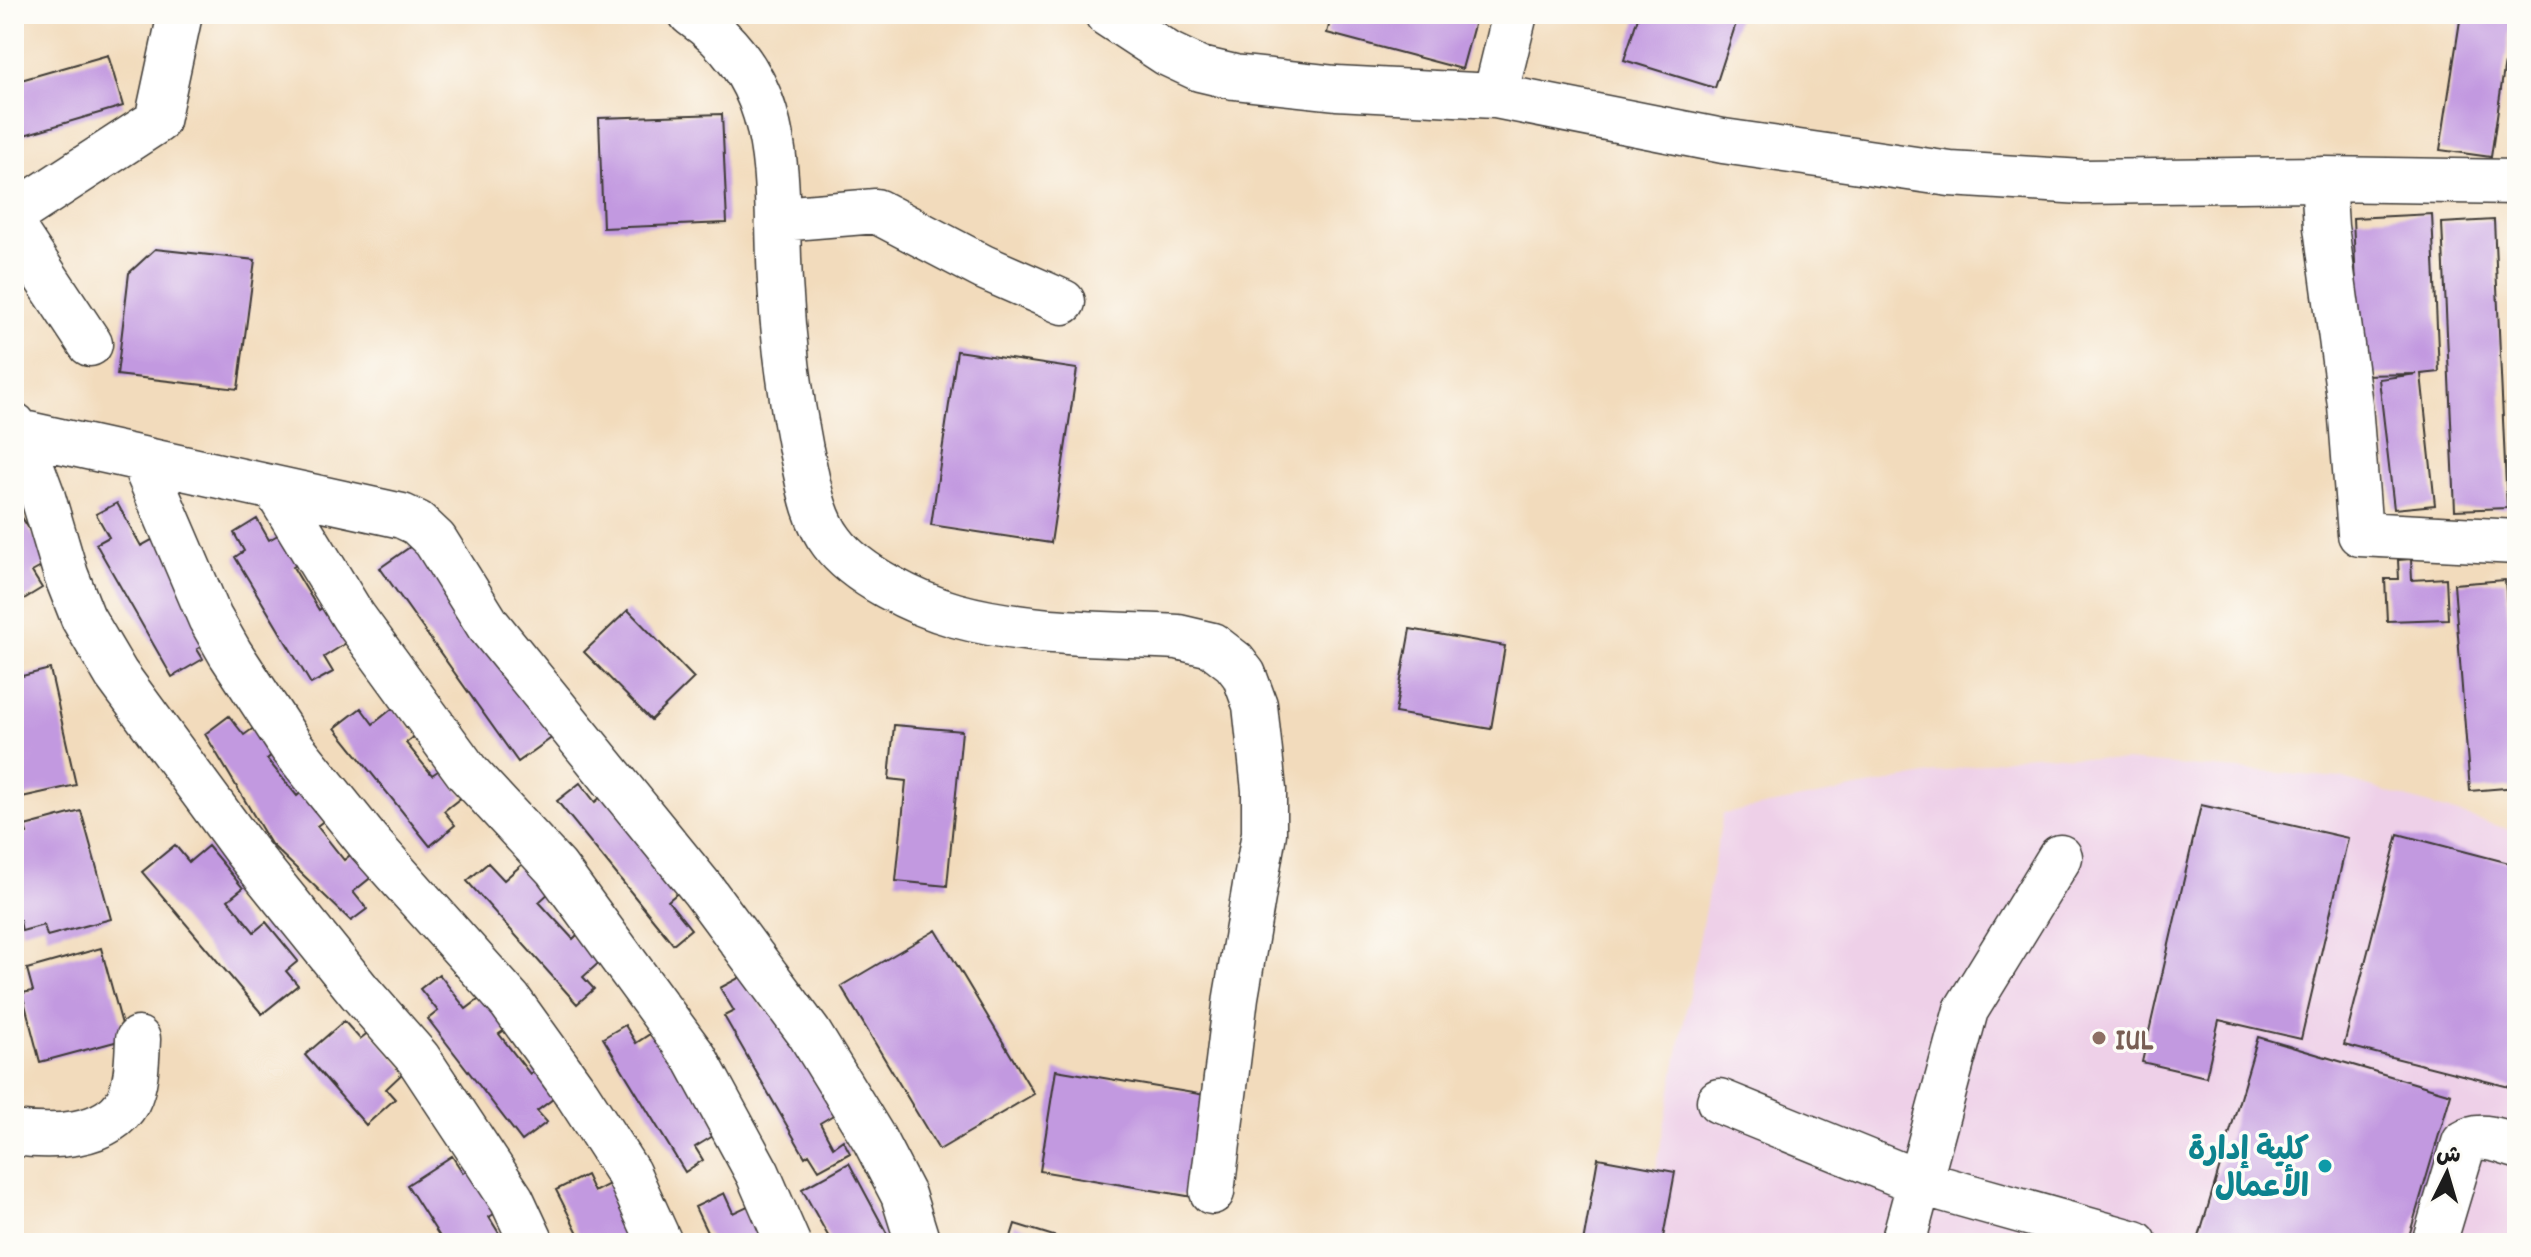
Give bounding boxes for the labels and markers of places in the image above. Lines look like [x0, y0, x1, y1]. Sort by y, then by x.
place label: IUL [2115, 1020, 2154, 1066]
marker: IUL [2090, 1029, 2108, 1047]
place label: كلية إدارة الأعمال [2188, 1130, 2309, 1213]
marker: كلية إدارة الأعمال [2316, 1157, 2334, 1175]

